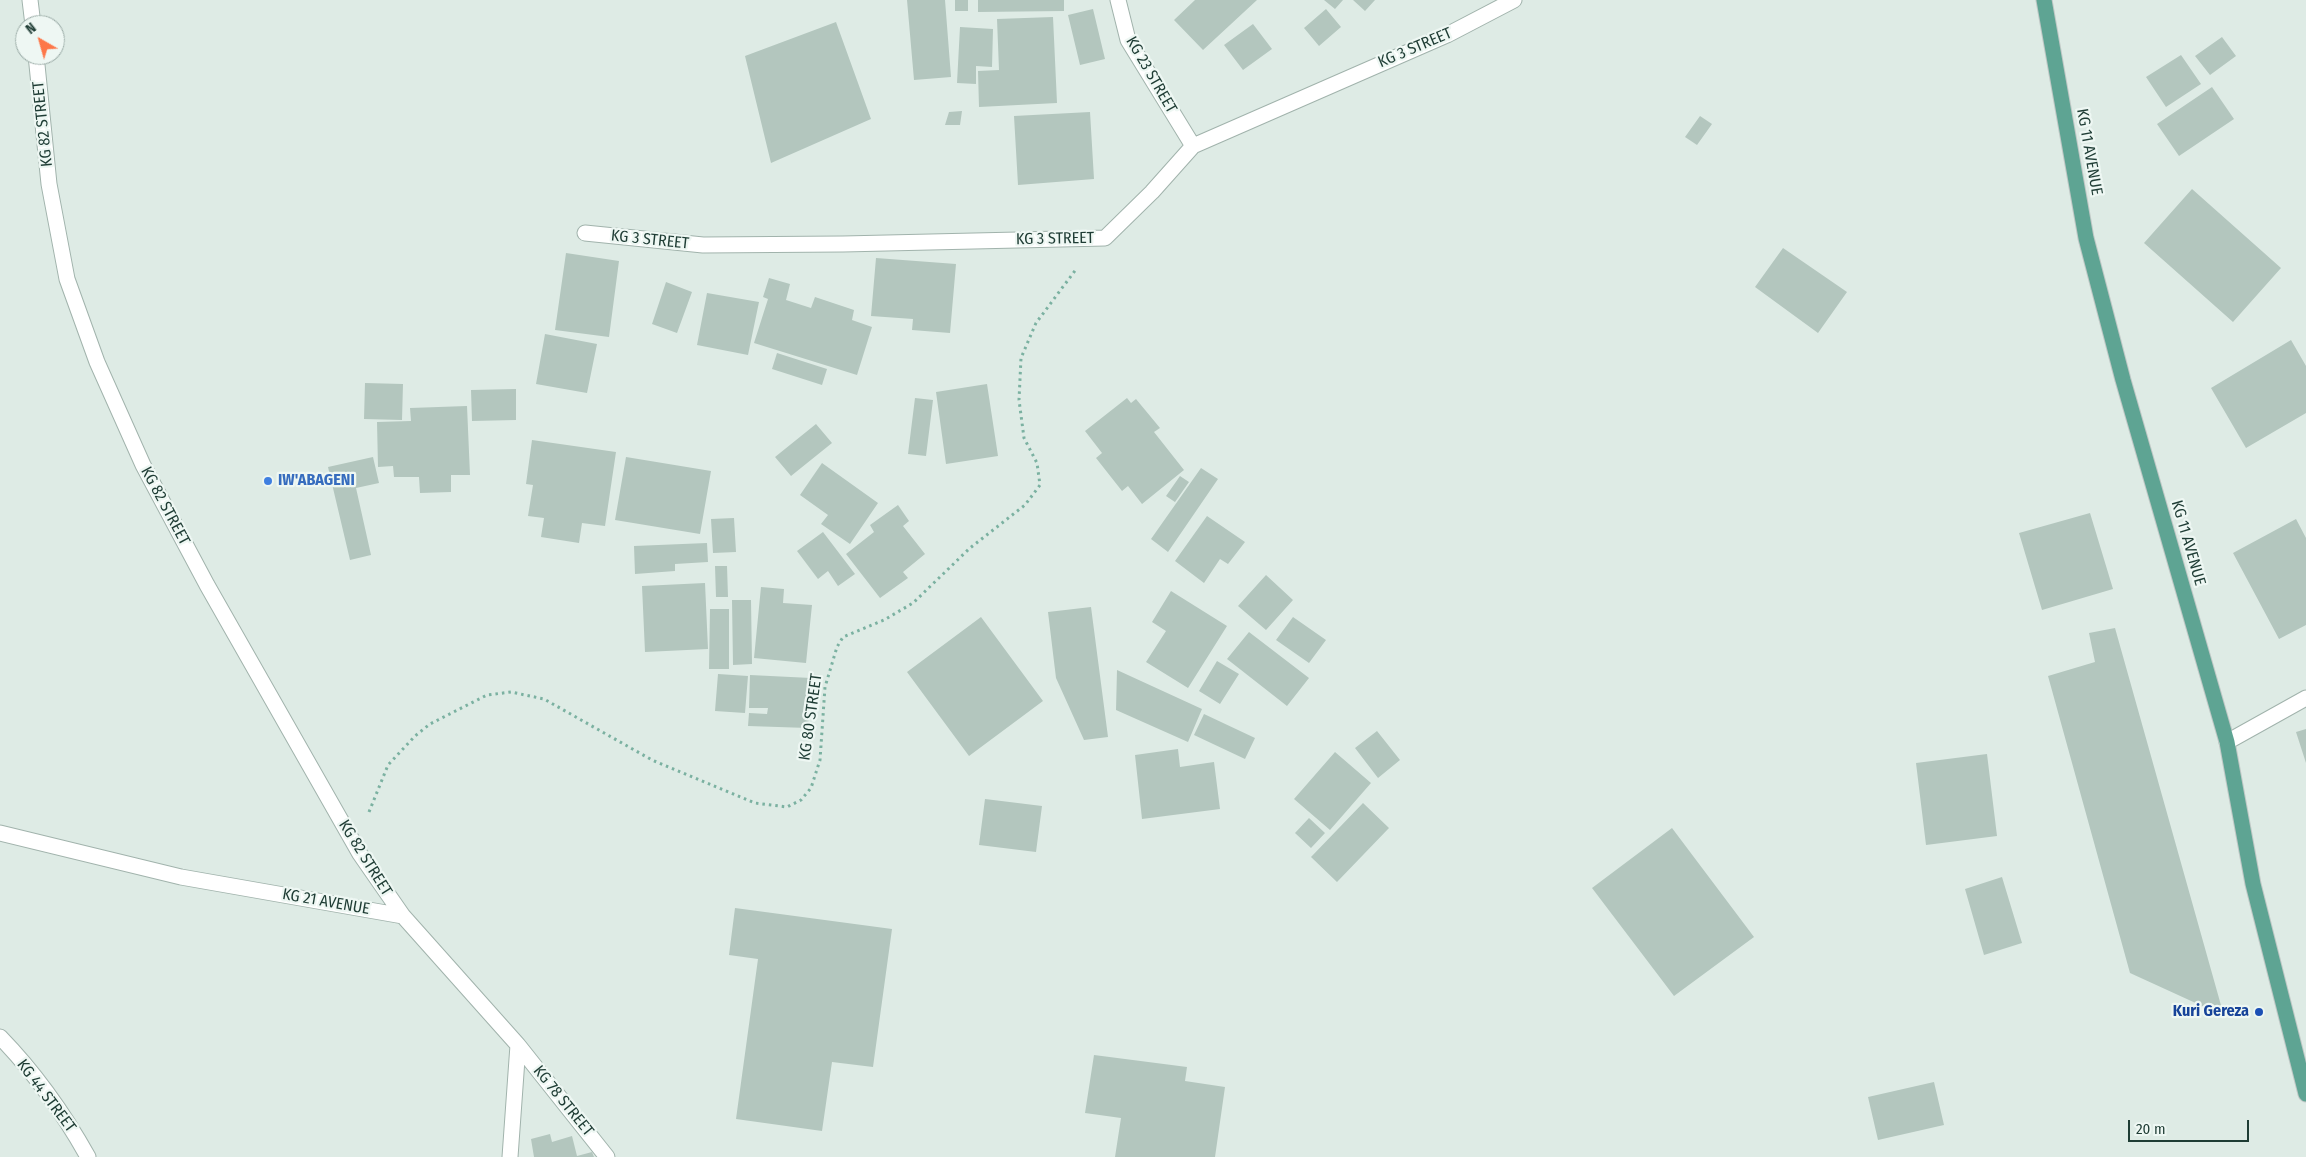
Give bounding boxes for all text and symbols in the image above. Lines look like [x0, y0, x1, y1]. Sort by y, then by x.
north arrow [15, 15, 65, 65]
text: N [23, 19, 40, 38]
street label: KG 3 STREET [1375, 24, 1455, 72]
street label: KG 23 STREET [1121, 33, 1181, 117]
street label: KG 82 STREET [29, 80, 57, 168]
street label: KG 11 AVENUE [2072, 107, 2106, 197]
street label: KG 3 STREET [610, 226, 690, 254]
street label: KG 3 STREET [1016, 229, 1094, 249]
street label: KG 82 STREET [136, 464, 194, 548]
place label: IW'ABAGENI [278, 471, 355, 491]
marker: IW'ABAGENI [262, 475, 274, 487]
street label: KG 11 AVENUE [2167, 498, 2209, 588]
street label: KG 80 STREET [795, 672, 827, 762]
street label: KG 82 STREET [334, 816, 396, 900]
street label: KG 21 AVENUE [281, 885, 371, 919]
place label: Kuri Gereza [2173, 1002, 2249, 1022]
marker: Kuri Gereza [2253, 1006, 2265, 1018]
street label: KG 44 STREET [12, 1056, 80, 1136]
street label: KG 78 STREET [529, 1062, 597, 1140]
scale bar [2131, 1110, 2252, 1142]
text: 20 m [2136, 1120, 2166, 1138]

